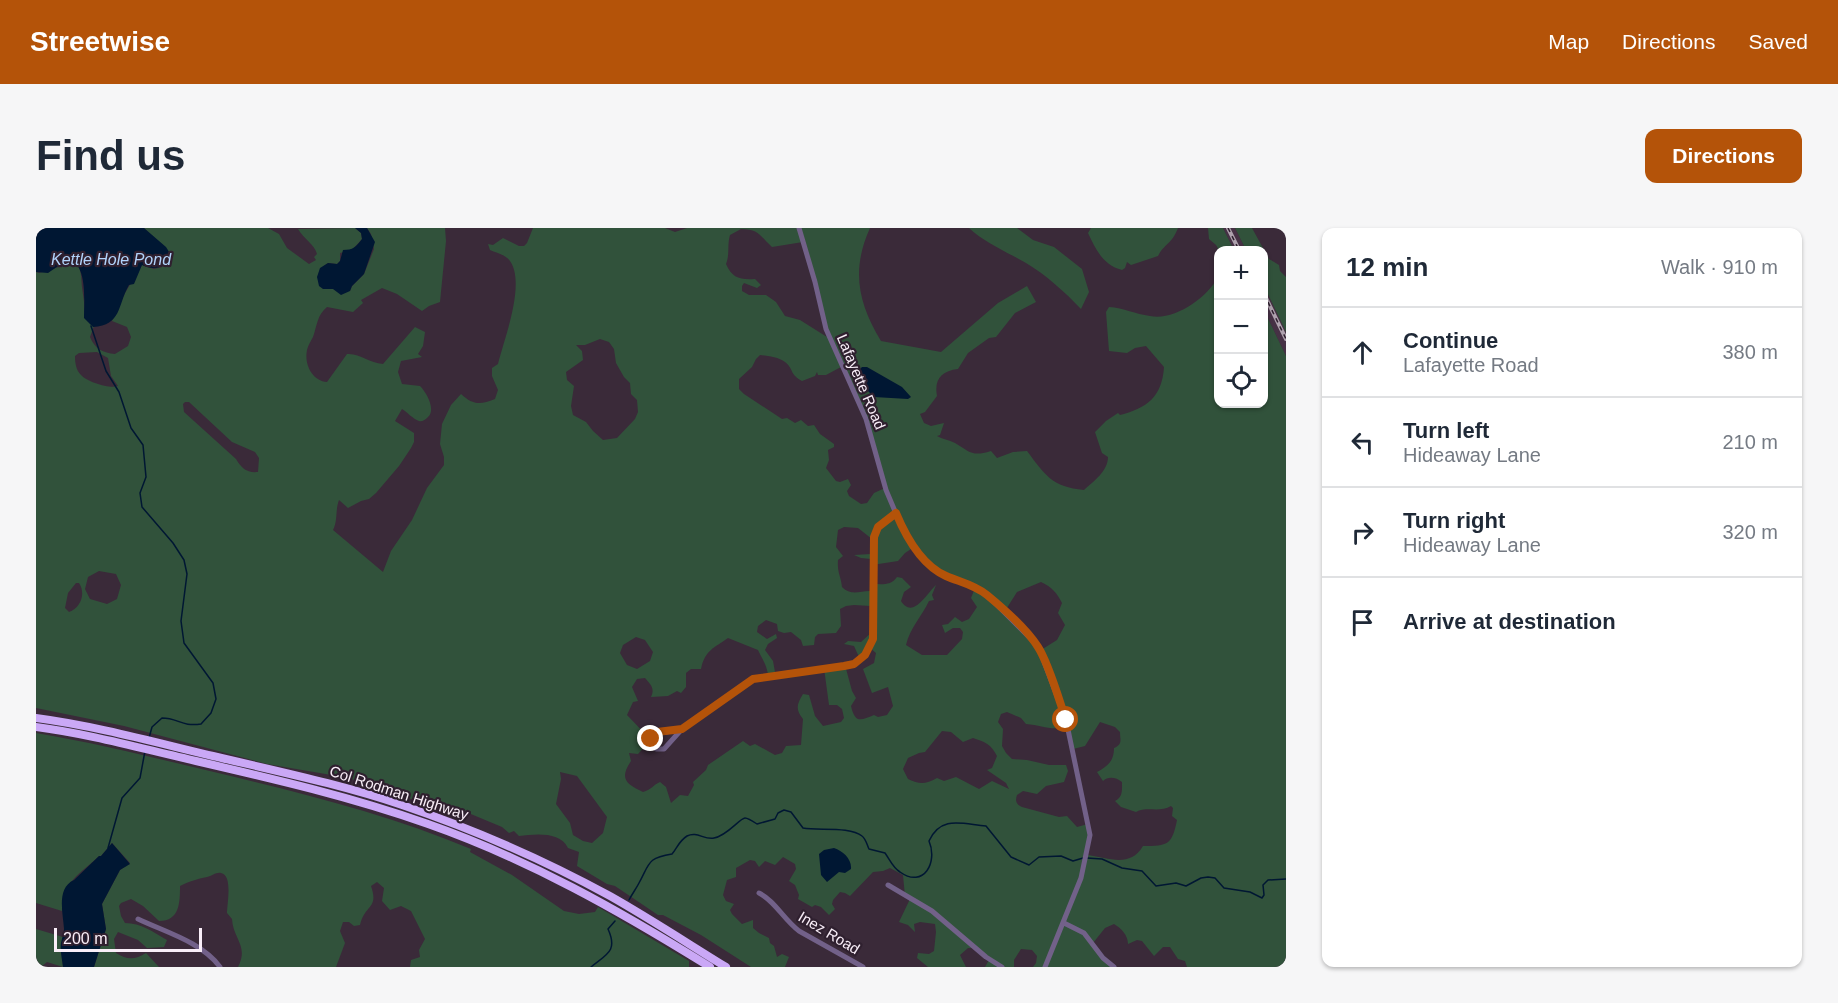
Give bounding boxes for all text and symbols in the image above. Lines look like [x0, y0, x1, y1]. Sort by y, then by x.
text: Streetwise [30, 26, 170, 57]
text: Map [1548, 30, 1589, 53]
text: Directions [1622, 30, 1715, 53]
text: Saved [1748, 30, 1808, 53]
button: Directions [1645, 129, 1802, 183]
text: Find us [36, 132, 185, 179]
map controls [1214, 246, 1268, 408]
button: + [1214, 246, 1268, 300]
water label: Kettle Hole Pond [51, 251, 172, 268]
text: 12 min [1346, 252, 1428, 282]
text: Walk · 910 m [1661, 256, 1778, 278]
button: − [1214, 300, 1268, 354]
text: Continue [1403, 328, 1498, 353]
street label: Lafayette Road [834, 332, 889, 432]
icon: ahead [1346, 336, 1379, 369]
text: 380 m [1722, 341, 1778, 363]
button: locate [1214, 354, 1268, 408]
text: Lafayette Road [1403, 354, 1539, 376]
text: Turn left [1403, 418, 1489, 443]
icon: left [1346, 426, 1379, 459]
text: 210 m [1722, 431, 1778, 453]
text: Hideaway Lane [1403, 444, 1541, 466]
text: Turn right [1403, 508, 1505, 533]
icon: right [1346, 516, 1379, 549]
text: 320 m [1722, 521, 1778, 543]
text: Hideaway Lane [1403, 534, 1541, 556]
icon: arrive [1346, 606, 1379, 639]
text: Arrive at destination [1403, 609, 1616, 634]
route start [1052, 706, 1078, 732]
route end [637, 725, 663, 751]
street label: Col Rodman Highway [328, 762, 471, 823]
street label: Inez Road [796, 908, 863, 957]
scale bar [54, 925, 202, 952]
text: 200 m [63, 930, 107, 947]

